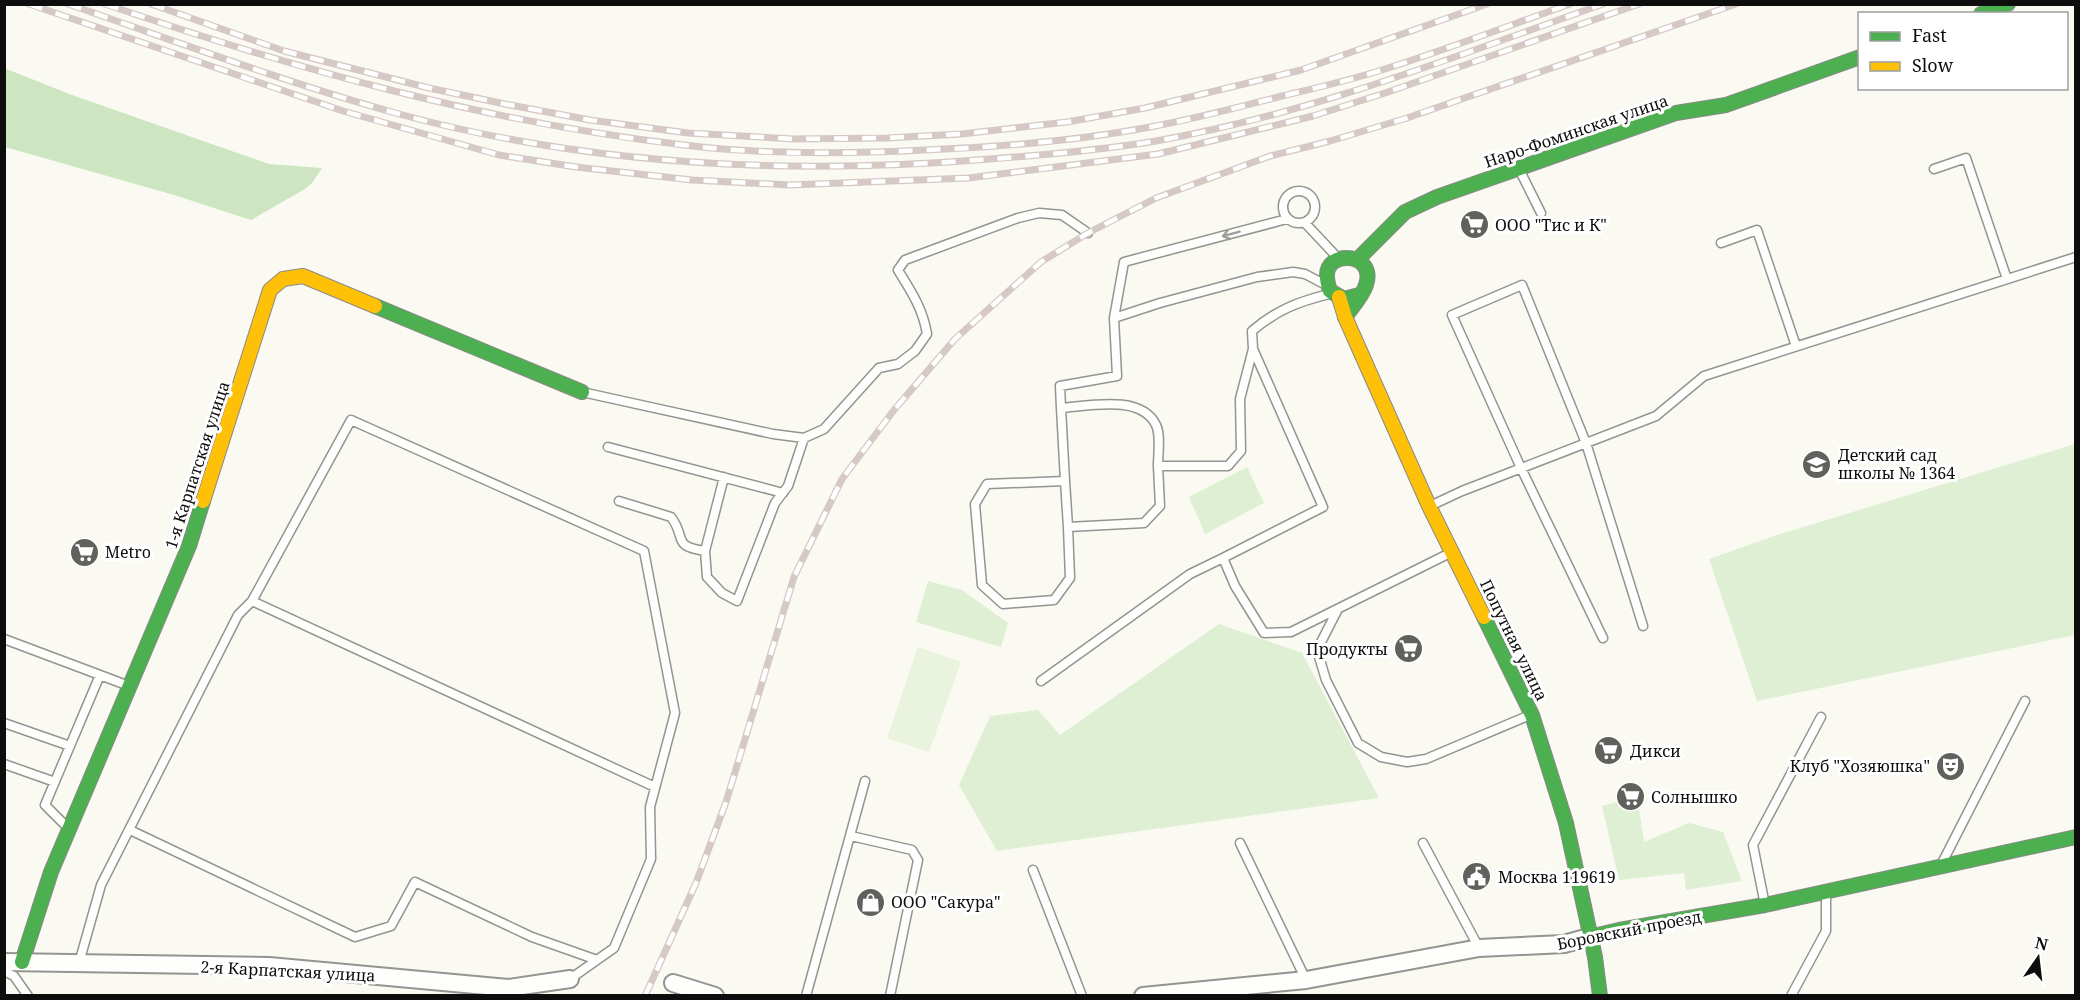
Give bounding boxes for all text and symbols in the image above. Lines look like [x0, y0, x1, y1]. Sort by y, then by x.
legend [1858, 12, 2068, 90]
text: Fast [1912, 23, 1947, 47]
text: Slow [1912, 53, 1954, 77]
street label: Наро-Фоминская улица [1481, 89, 1671, 173]
supermarket icon: ООО "Тис и К" [1458, 209, 1490, 241]
place label: ООО "Тис и К" [1495, 214, 1607, 236]
one-way arrow [1221, 229, 1240, 240]
street label: 1-я Карпатская улица [159, 378, 235, 552]
place label: Детский сад школы № 1364 [1838, 444, 1955, 484]
school or university icon: Детский сад школы № 1364 [1801, 448, 1833, 480]
supermarket icon: Metro [68, 536, 100, 568]
place label: Metro [105, 541, 151, 563]
street label: Попутная улица [1475, 576, 1553, 704]
supermarket icon: Продукты [1393, 633, 1425, 665]
place label: Продукты [1306, 638, 1388, 660]
supermarket icon: Дикси [1593, 735, 1625, 767]
place label: Дикси [1630, 740, 1681, 762]
theatre icon: Клуб "Хозяюшка" [1935, 750, 1967, 782]
place label: Клуб "Хозяюшка" [1790, 755, 1930, 777]
supermarket icon: Солнышко [1614, 781, 1646, 813]
place label: Солнышко [1651, 786, 1738, 808]
public building icon: Москва 119619 [1461, 861, 1493, 893]
place label: Москва 119619 [1498, 866, 1616, 888]
shop icon: ООО "Сакура" [854, 886, 886, 918]
place label: ООО "Сакура" [891, 891, 1001, 913]
street label: Боровский проезд [1555, 905, 1703, 955]
north arrow [2008, 928, 2068, 988]
text: N [2033, 931, 2051, 956]
street label: 2-я Карпатская улица [200, 955, 376, 987]

